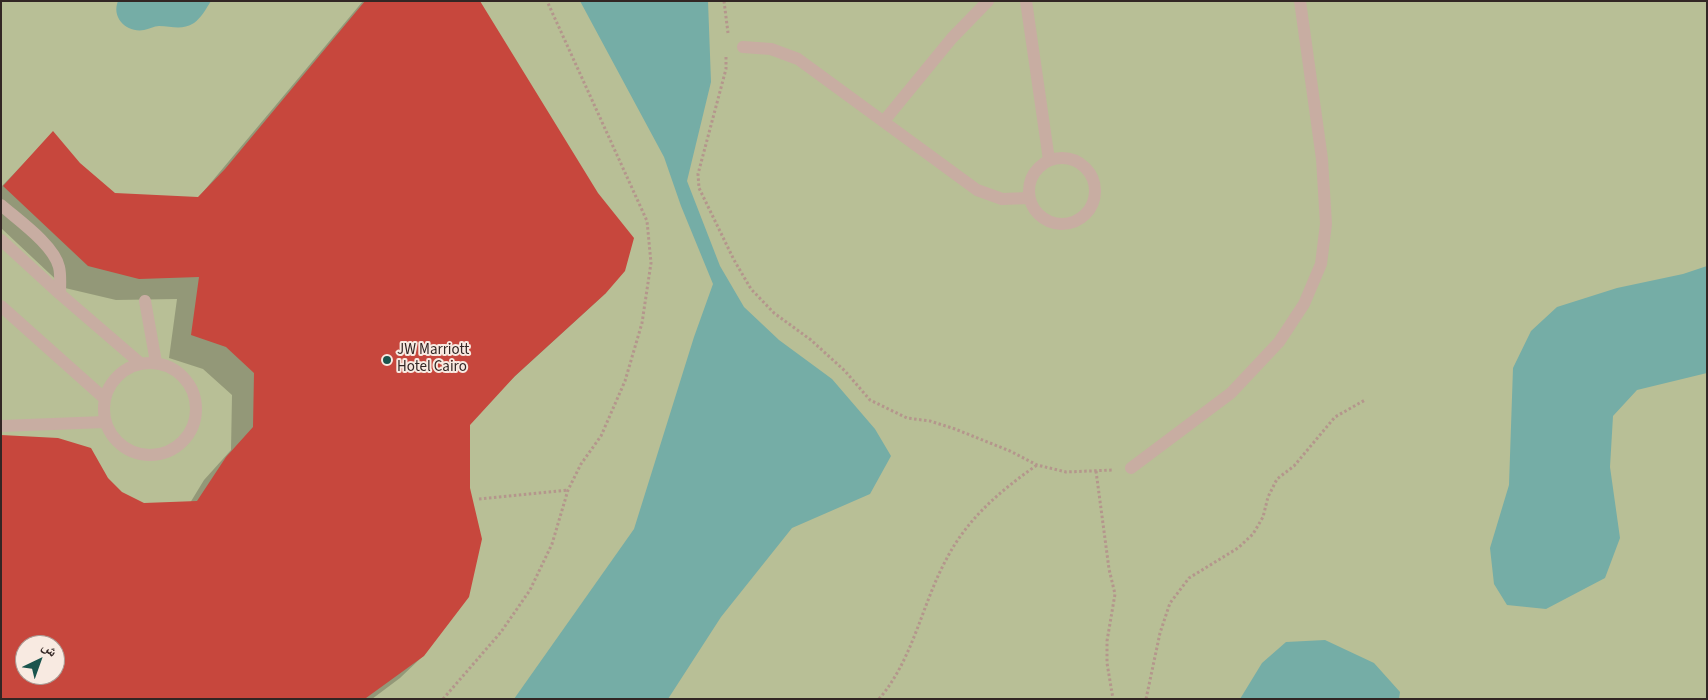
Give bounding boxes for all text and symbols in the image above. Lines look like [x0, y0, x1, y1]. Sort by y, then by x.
place label: JW Marriott Hotel Cairo [397, 342, 469, 377]
marker: JW Marriott Hotel Cairo [381, 354, 393, 366]
north arrow [15, 635, 65, 685]
text: ش [37, 637, 62, 662]

